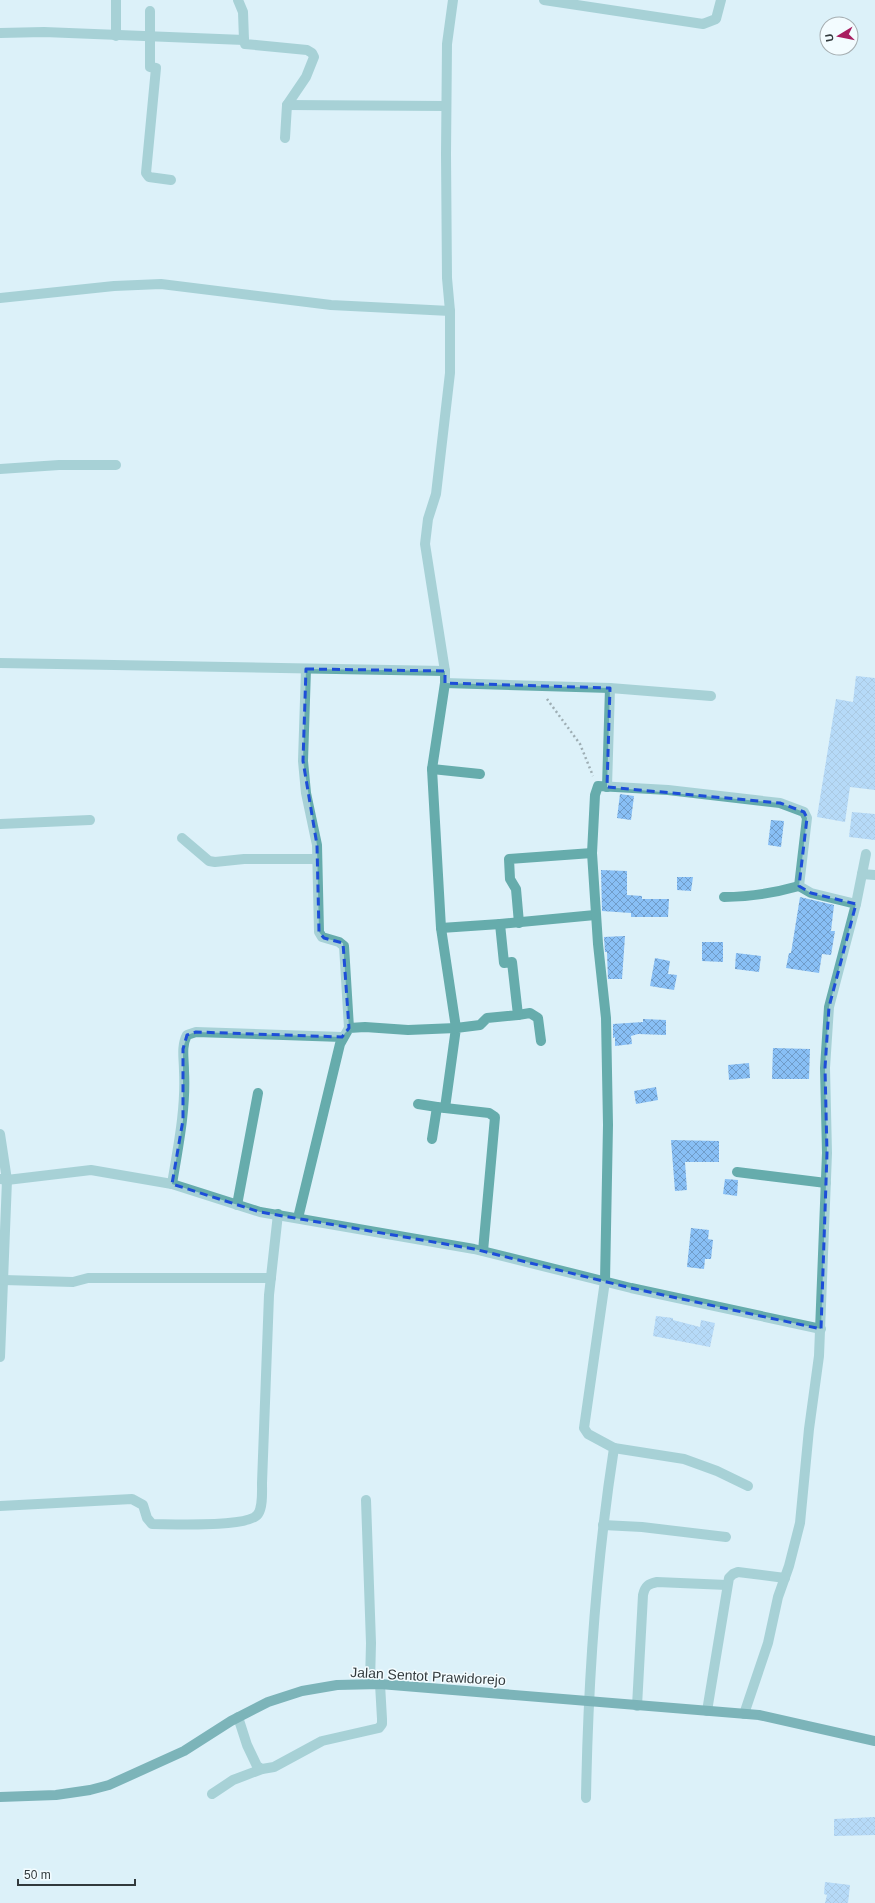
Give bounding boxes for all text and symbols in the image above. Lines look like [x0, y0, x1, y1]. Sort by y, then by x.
north arrow [819, 16, 859, 56]
text: U [823, 33, 836, 43]
street label: Jalan Sentot Prawidorejo [350, 1664, 506, 1688]
scale bar [18, 1861, 135, 1887]
text: 50 m [24, 1868, 51, 1882]

